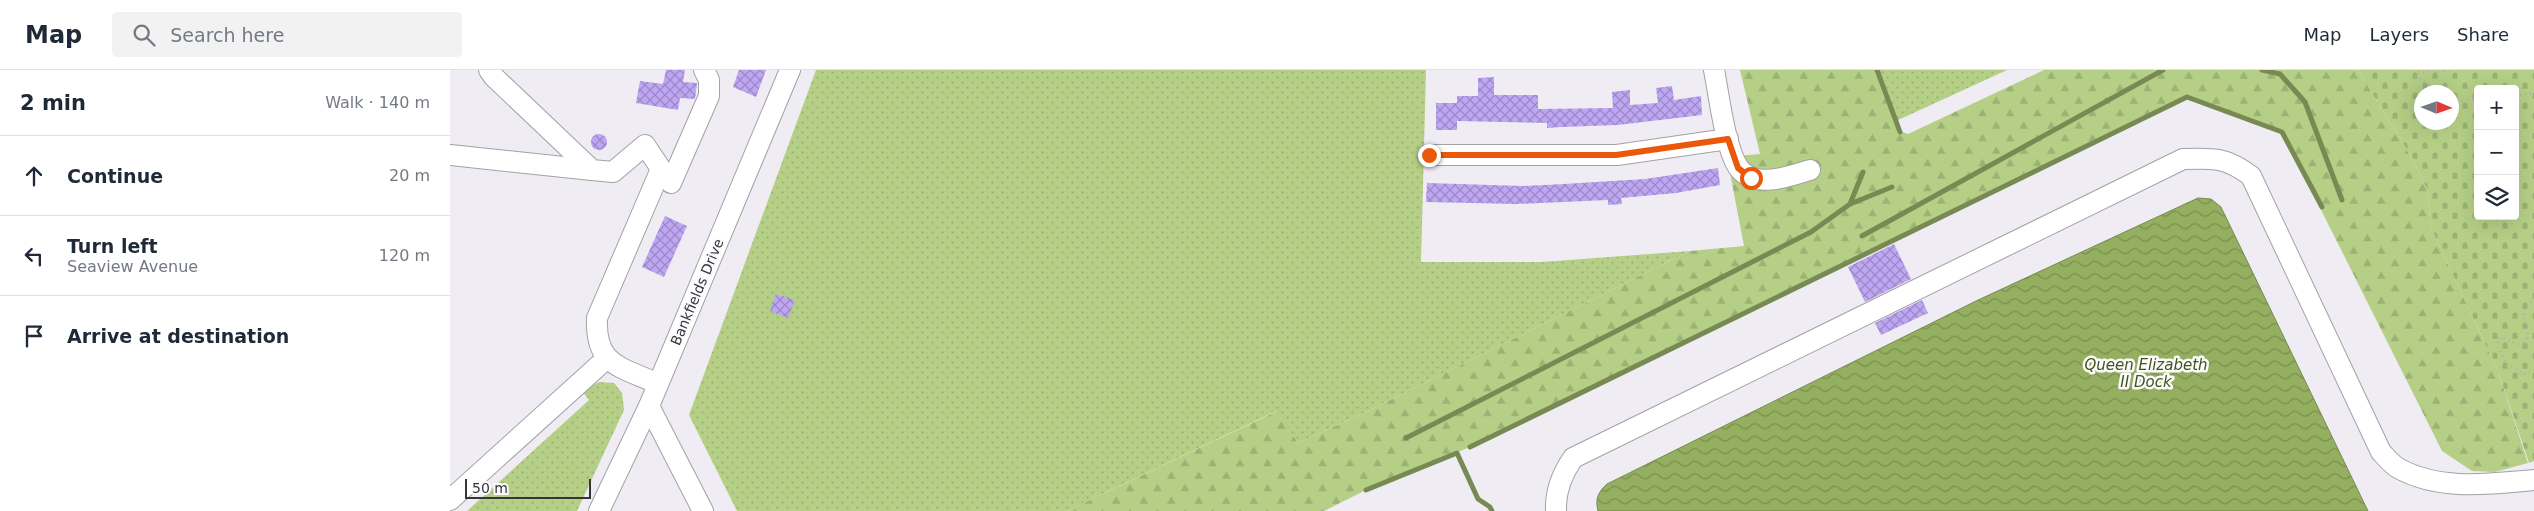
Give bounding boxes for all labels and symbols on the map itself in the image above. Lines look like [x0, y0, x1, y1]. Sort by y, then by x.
north arrow [2414, 85, 2459, 130]
route end [1418, 144, 1441, 167]
route start [1740, 167, 1763, 190]
street label: Bankfields Drive [667, 236, 727, 348]
water label: Queen Elizabeth II Dock [2084, 356, 2208, 391]
scale bar [465, 476, 591, 499]

